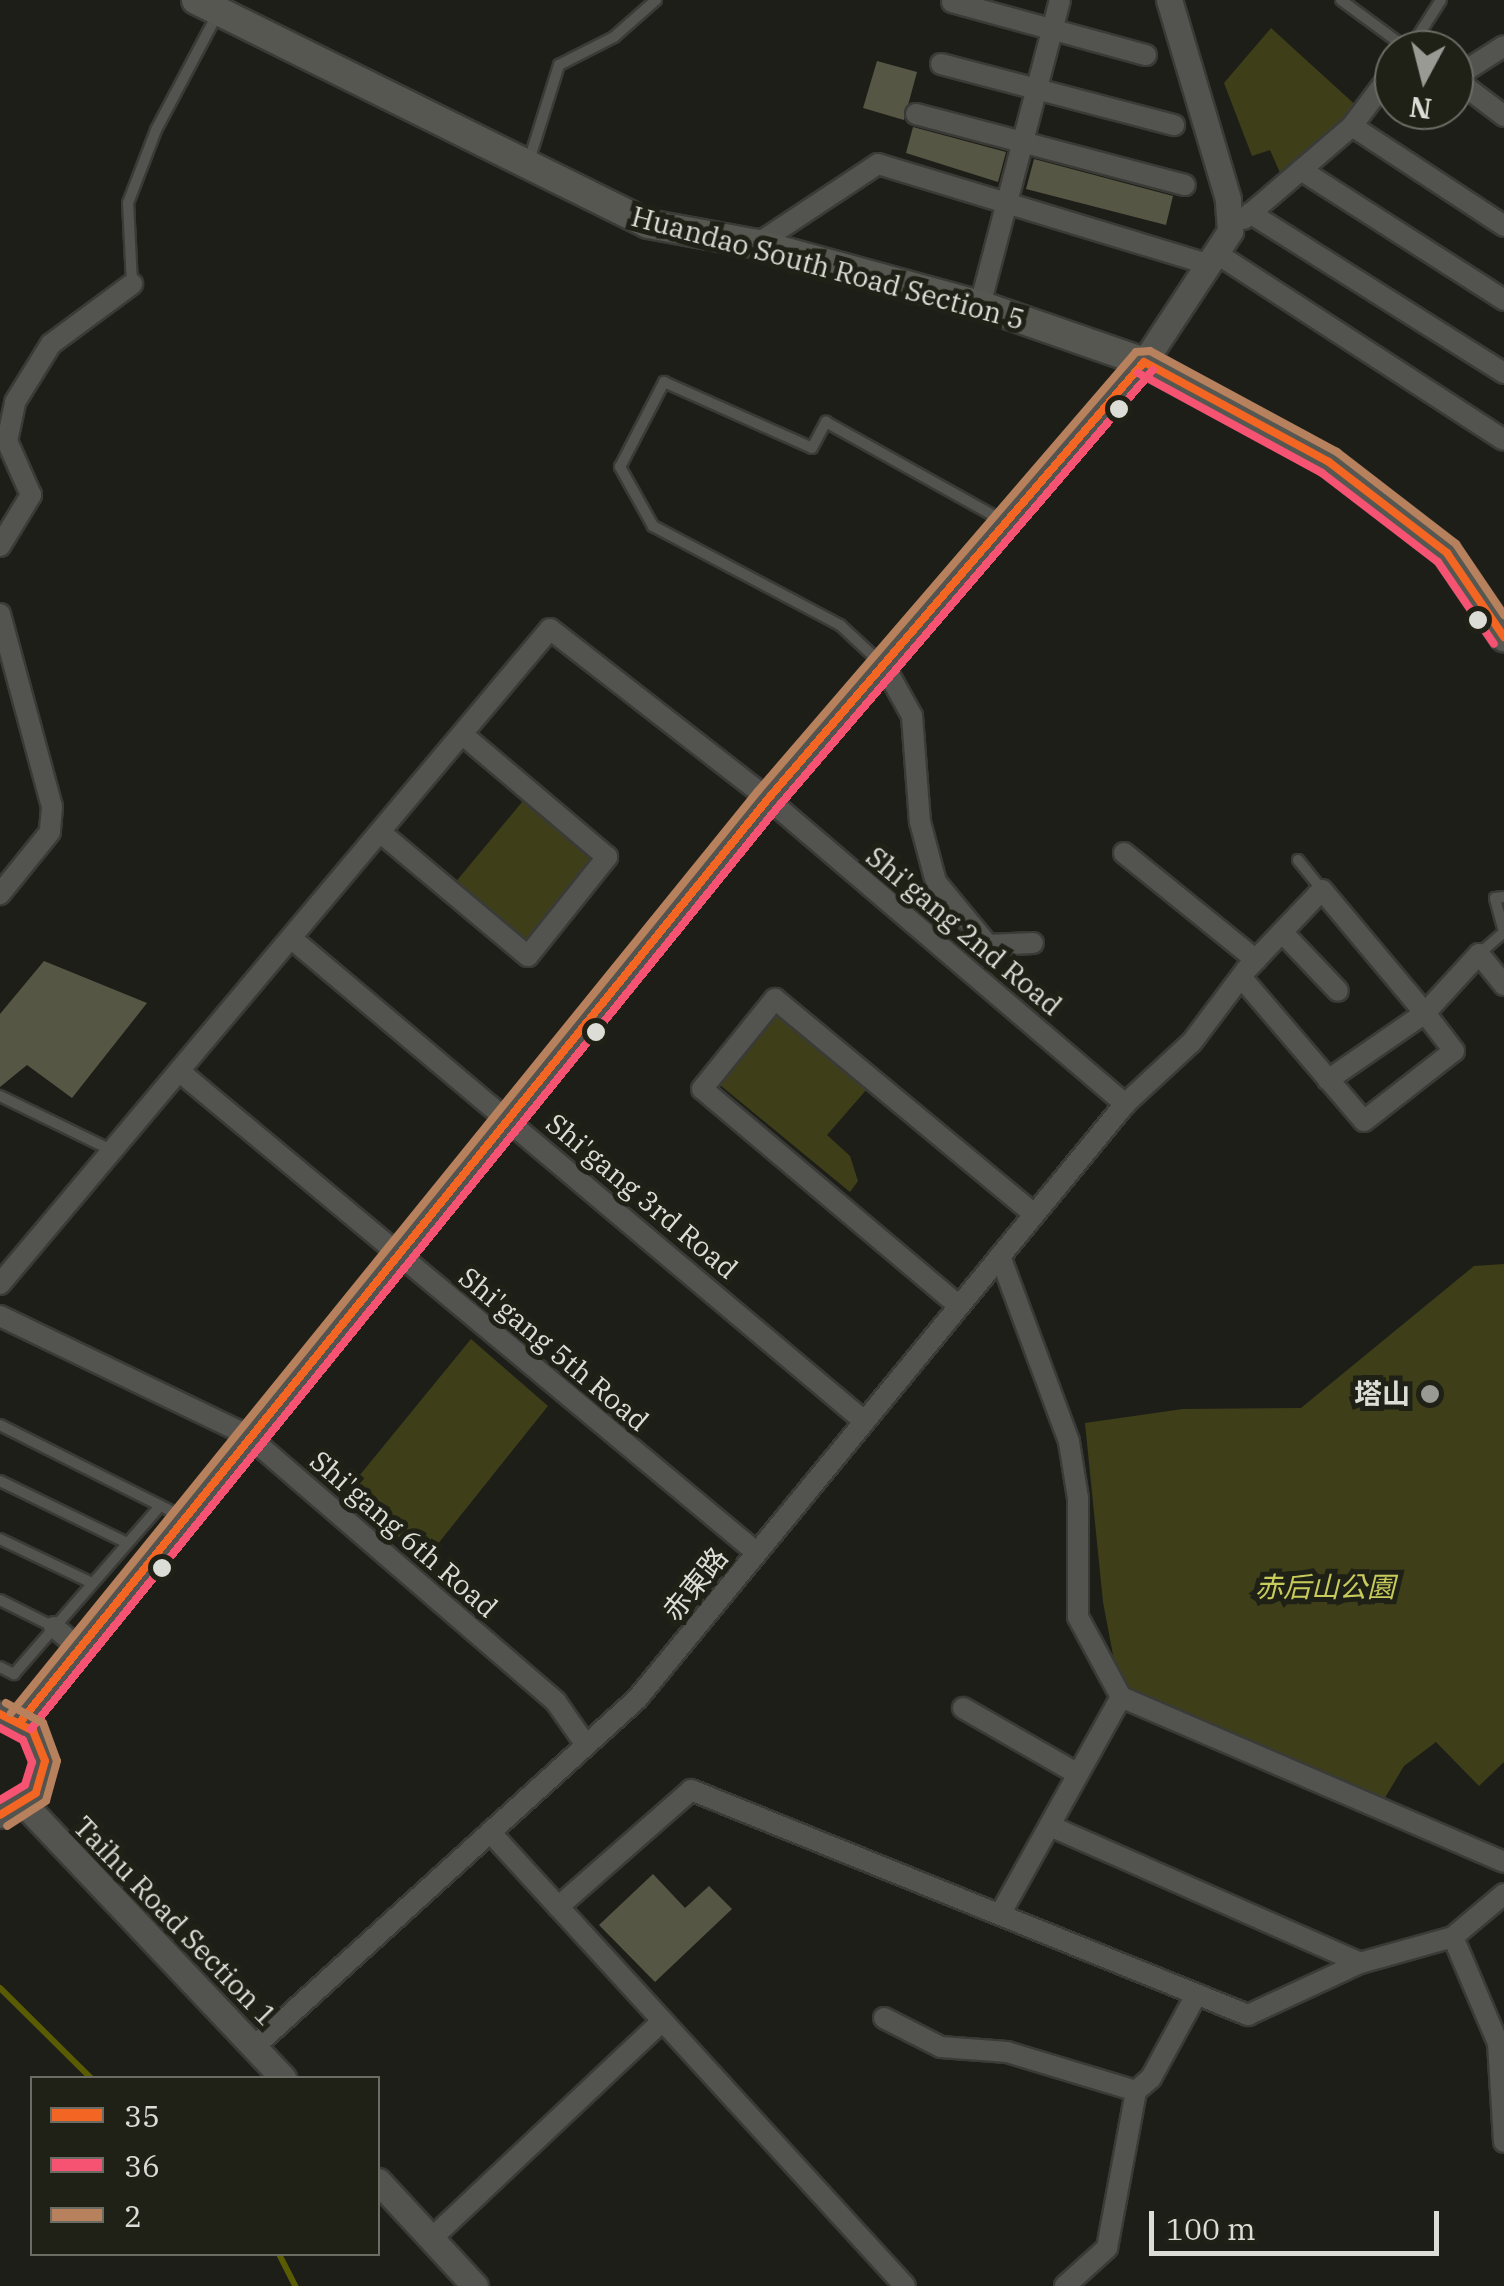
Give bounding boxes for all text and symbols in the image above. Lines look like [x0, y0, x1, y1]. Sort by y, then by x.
north arrow [1374, 30, 1474, 130]
text: N [1407, 89, 1434, 128]
street label: Huandao South Road Section 5 [628, 199, 1028, 337]
unlabelled marker [1109, 399, 1129, 419]
unlabelled marker [1468, 610, 1488, 630]
street label: Shi'gang 2nd Road [860, 840, 1068, 1022]
unlabelled marker [586, 1022, 606, 1042]
street label: Shi'gang 3rd Road [540, 1106, 744, 1286]
street label: Shi'gang 5th Road [452, 1260, 656, 1438]
place label: 塔山 [1354, 1377, 1410, 1411]
marker: 塔山 [1419, 1383, 1441, 1405]
street label: Shi'gang 6th Road [304, 1444, 504, 1624]
street label: 赤東路 [656, 1541, 734, 1627]
unlabelled marker [152, 1558, 172, 1578]
park label: 赤后山公園 [1255, 1570, 1395, 1604]
street label: Taihu Road Section 1 [67, 1810, 283, 2032]
legend [30, 2076, 380, 2256]
text: 35 [124, 2096, 160, 2135]
text: 36 [124, 2146, 160, 2185]
scale bar [1154, 2191, 1444, 2253]
text: 2 [124, 2196, 142, 2235]
text: 100 m [1166, 2209, 1256, 2248]

